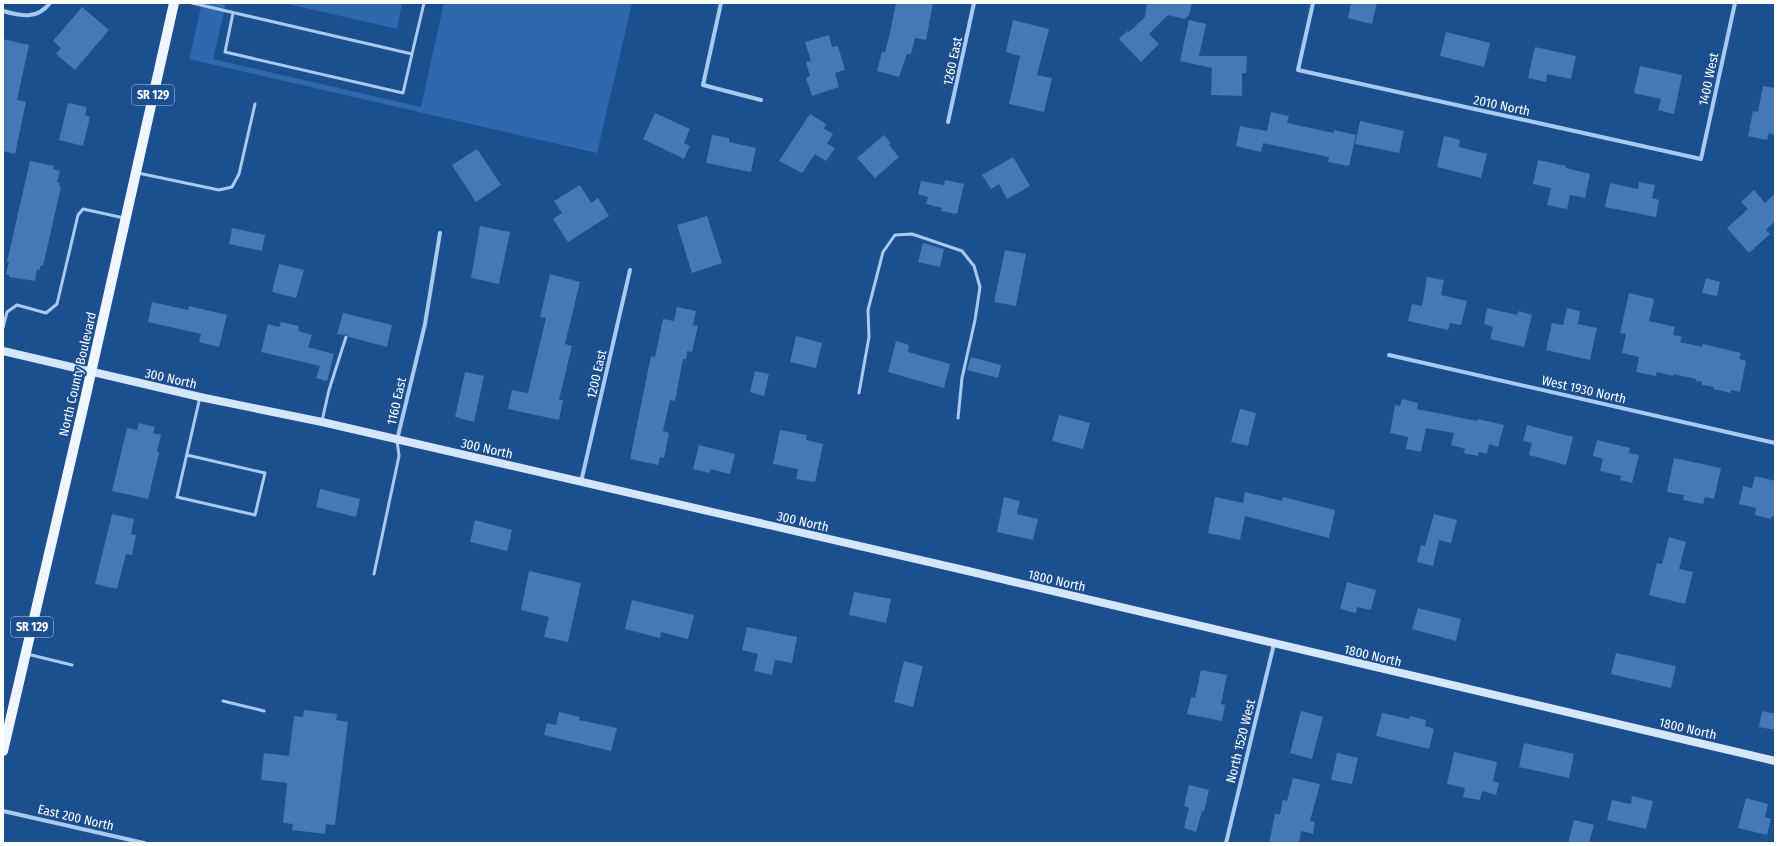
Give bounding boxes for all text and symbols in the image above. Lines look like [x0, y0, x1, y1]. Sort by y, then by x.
street label: 1260 East [940, 35, 965, 87]
street label: 1400 West [1696, 51, 1722, 107]
road number: SR 129 [132, 85, 174, 105]
street label: 2010 North [1472, 92, 1532, 119]
street label: North County Boulevard [56, 311, 99, 438]
street label: 1200 East [584, 348, 610, 400]
street label: 300 North [143, 365, 198, 392]
street label: West 1930 North [1540, 372, 1628, 406]
street label: 1160 East [384, 375, 409, 426]
street label: 300 North [459, 435, 514, 462]
street label: 300 North [775, 508, 830, 535]
street label: 1800 North [1027, 567, 1087, 594]
road number: SR 129 [11, 617, 53, 637]
street label: 1800 North [1343, 642, 1403, 669]
street label: North 1520 West [1223, 697, 1258, 785]
street label: 1800 North [1658, 715, 1718, 742]
street label: East 200 North [36, 801, 115, 834]

